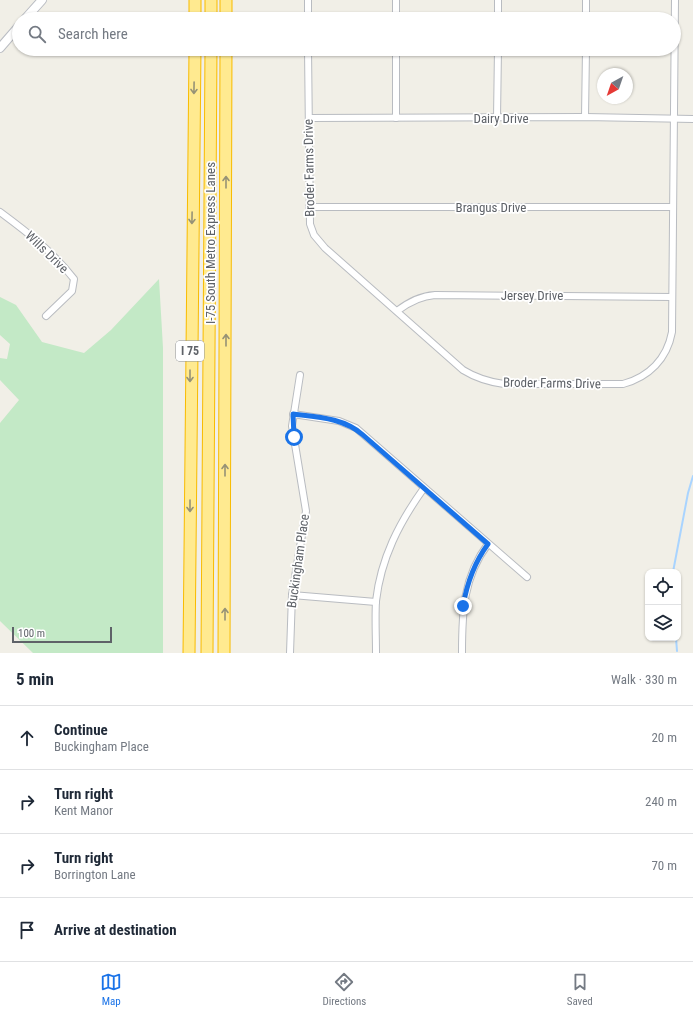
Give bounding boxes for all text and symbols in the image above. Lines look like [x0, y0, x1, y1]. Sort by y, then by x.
search box [12, 12, 681, 56]
icon: search [26, 23, 48, 45]
text: Search here [58, 25, 128, 43]
north arrow [597, 68, 633, 104]
one-way arrow [190, 81, 198, 94]
street label: Dairy Drive [473, 111, 529, 126]
street label: Broder Farms Drive [301, 119, 317, 217]
street label: I-75 South Metro Express Lanes [203, 162, 218, 324]
one-way arrow [222, 176, 230, 189]
street label: Brangus Drive [456, 200, 526, 215]
one-way arrow [188, 211, 196, 224]
street label: Wills Drive [22, 228, 72, 276]
street label: Jersey Drive [501, 288, 563, 303]
one-way arrow [222, 334, 230, 347]
road number: I 75 [176, 341, 204, 361]
one-way arrow [186, 369, 194, 382]
street label: Broder Farms Drive [503, 375, 601, 391]
route start [285, 428, 303, 446]
one-way arrow [221, 464, 229, 477]
one-way arrow [186, 499, 193, 512]
street label: Buckingham Place [284, 513, 312, 609]
map controls [645, 569, 681, 641]
button: locate [645, 569, 681, 605]
route end [454, 597, 472, 615]
button: layers [645, 605, 681, 641]
one-way arrow [221, 608, 229, 621]
scale bar [12, 625, 112, 644]
text: 100 m [18, 627, 45, 640]
text: 5 min [16, 669, 54, 689]
text: Walk · 330 m [611, 672, 677, 687]
text: Continue [54, 721, 108, 739]
icon: ahead [16, 727, 38, 749]
text: 20 m [651, 730, 677, 745]
text: Buckingham Place [54, 739, 149, 754]
text: Turn right [54, 785, 113, 803]
icon: right [16, 791, 38, 813]
text: 240 m [645, 794, 677, 809]
text: Kent Manor [54, 803, 113, 818]
text: Turn right [54, 849, 113, 867]
icon: right [16, 855, 38, 877]
text: 70 m [651, 858, 677, 873]
text: Borrington Lane [54, 867, 136, 882]
icon: arrive [16, 919, 38, 941]
text: Arrive at destination [54, 921, 177, 939]
tab: Map [100, 971, 122, 1008]
tab: Directions [322, 971, 366, 1008]
tab: Saved [567, 971, 593, 1008]

